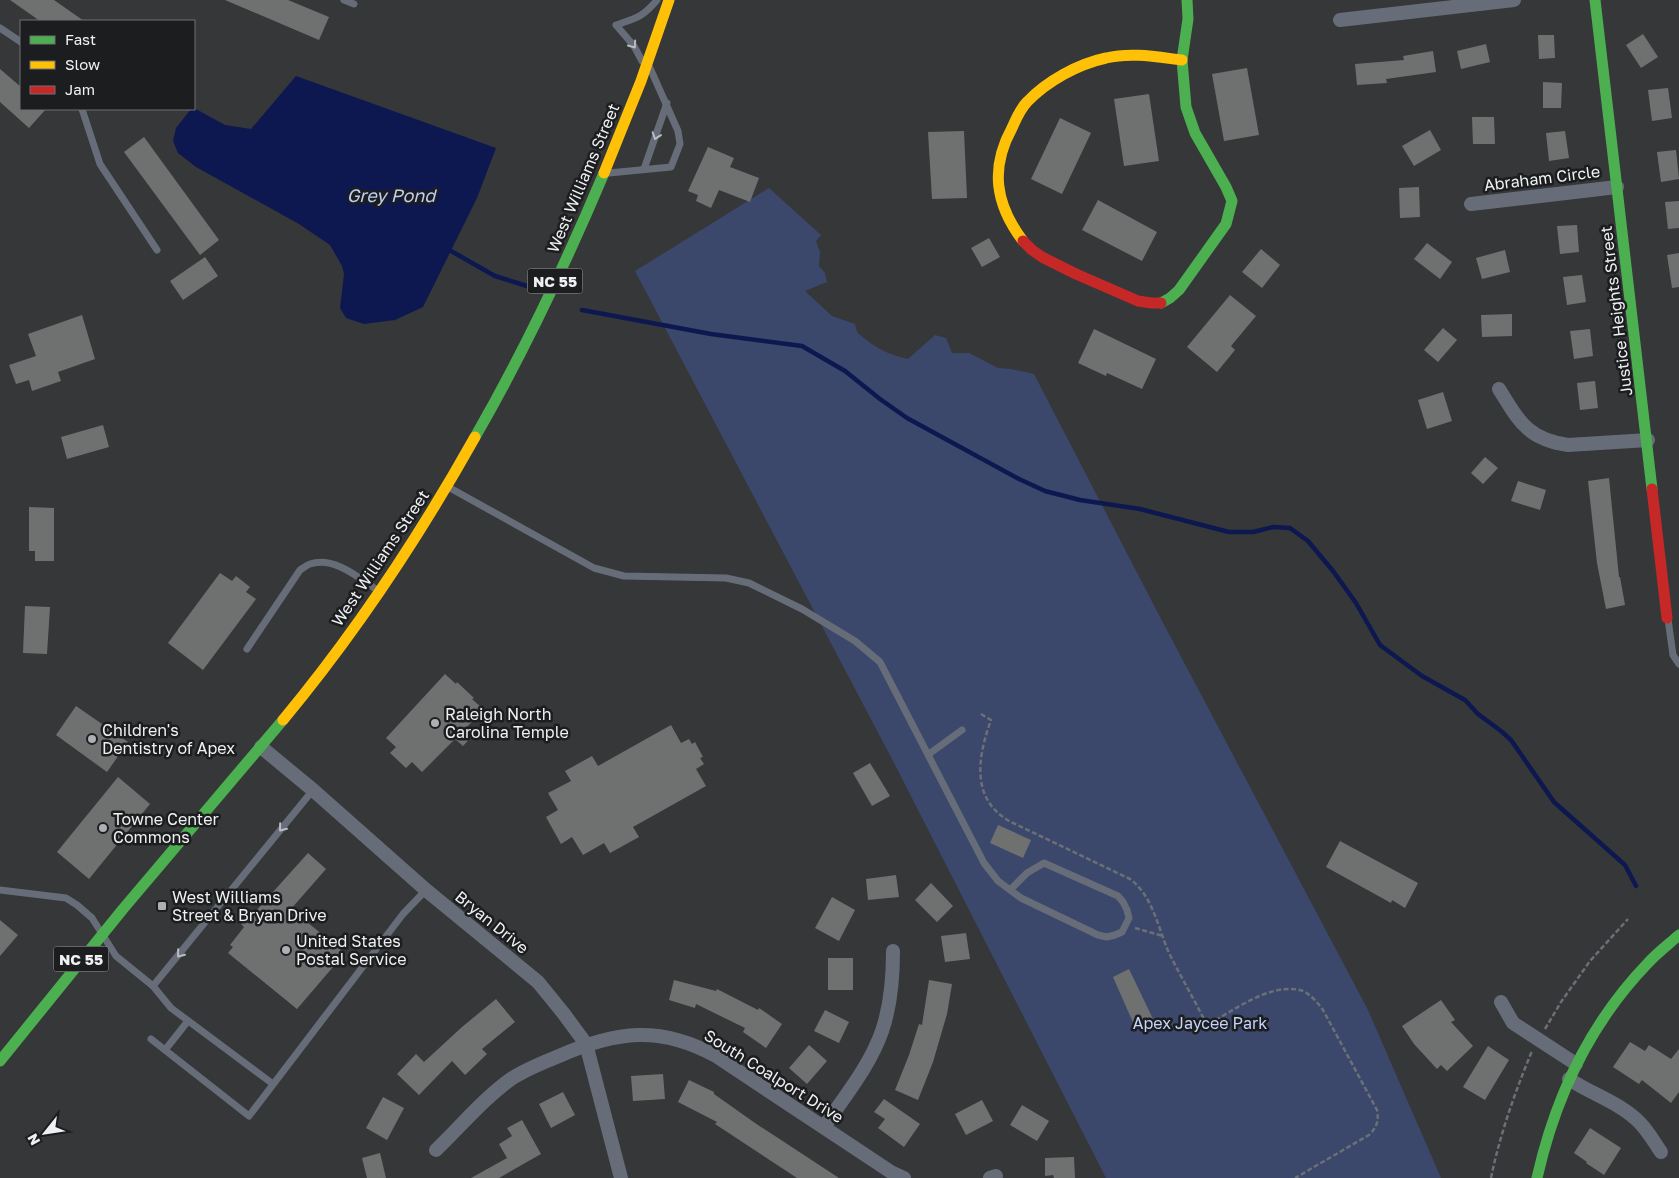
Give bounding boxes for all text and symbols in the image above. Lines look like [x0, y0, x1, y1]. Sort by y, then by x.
legend [20, 20, 195, 110]
text: Fast [65, 30, 96, 48]
one-way arrow [627, 39, 636, 49]
text: Slow [65, 55, 100, 73]
text: Jam [65, 80, 95, 98]
street label: West Williams Street [543, 100, 623, 256]
one-way arrow [652, 131, 662, 140]
street label: Abraham Circle [1483, 161, 1601, 195]
water label: Grey Pond [347, 184, 437, 206]
street label: Justice Heights Street [1596, 225, 1636, 397]
road number: NC 55 [528, 268, 582, 294]
street label: West Williams Street [327, 486, 433, 630]
place label: Raleigh North Carolina Temple [445, 704, 569, 742]
marker: Raleigh North Carolina Temple [429, 717, 441, 729]
place label: Children's Dentistry of Apex [102, 720, 235, 758]
marker: Children's Dentistry of Apex [86, 733, 98, 745]
place label: Towne Center Commons [113, 809, 219, 847]
marker: Towne Center Commons [97, 822, 109, 834]
one-way arrow [279, 822, 287, 831]
street label: Bryan Drive [451, 886, 533, 958]
place label: West Williams Street & Bryan Drive [172, 887, 327, 925]
marker: West Williams Street & Bryan Drive [156, 900, 168, 912]
place label: United States Postal Service [296, 931, 406, 969]
marker: United States Postal Service [280, 944, 292, 956]
road number: NC 55 [54, 946, 108, 972]
one-way arrow [177, 948, 185, 957]
park label: Apex Jaycee Park [1133, 1013, 1267, 1033]
street label: South Coalport Drive [701, 1025, 847, 1127]
north arrow [20, 1108, 70, 1158]
text: N [23, 1131, 43, 1149]

